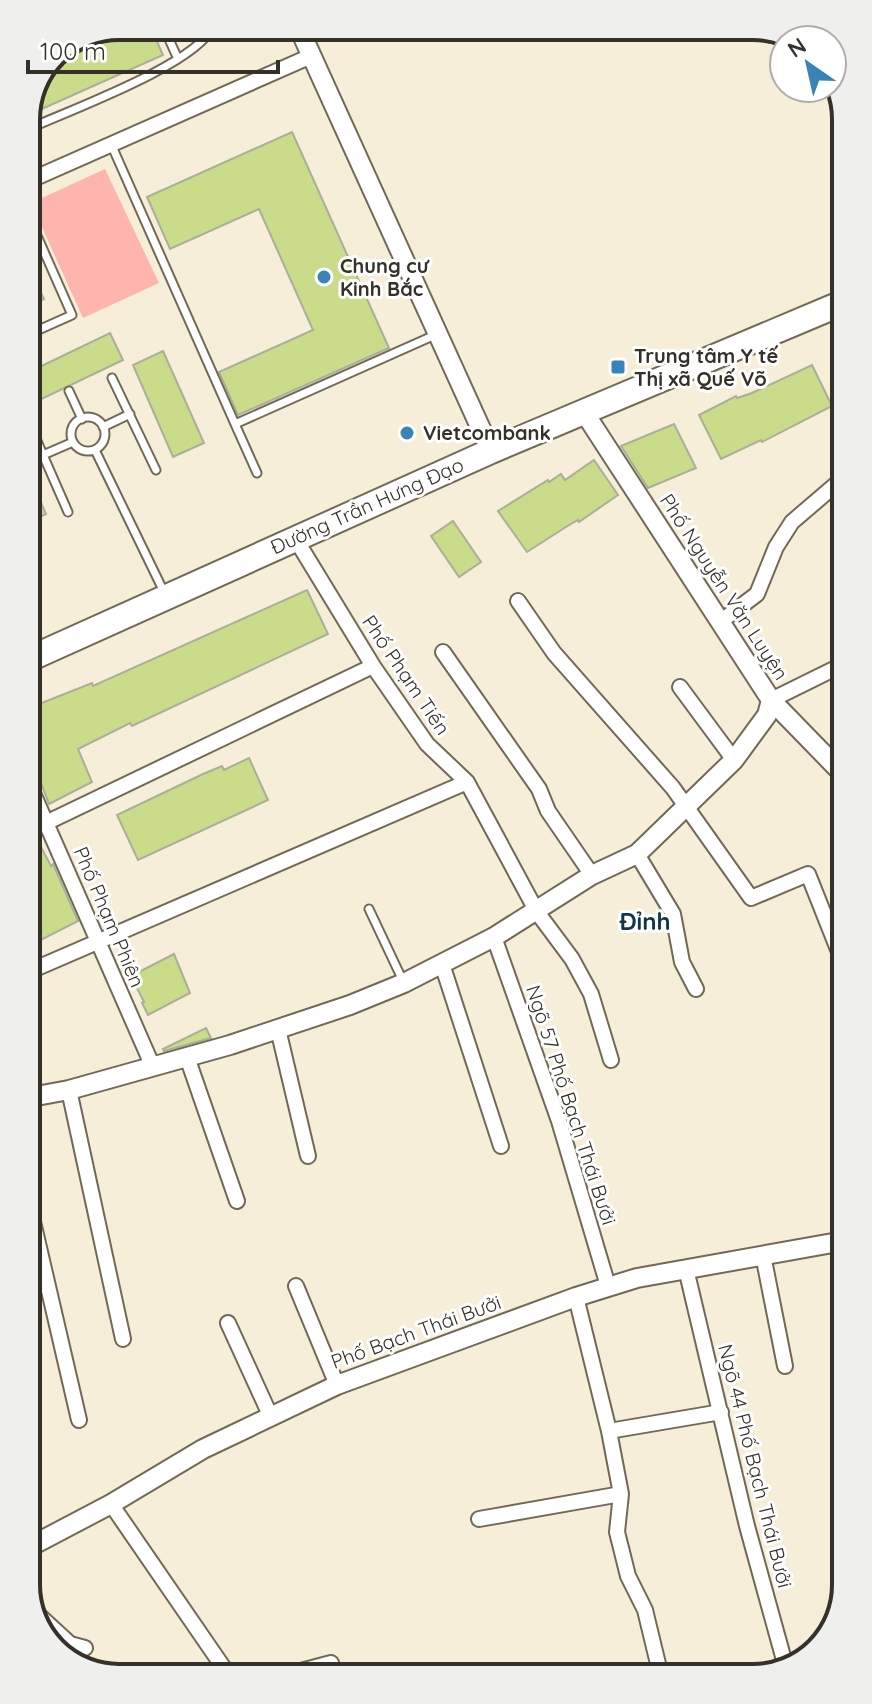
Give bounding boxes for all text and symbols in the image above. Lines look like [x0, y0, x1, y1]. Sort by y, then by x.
scale bar [28, 24, 278, 74]
north arrow [768, 24, 848, 104]
text: N [782, 31, 811, 64]
text: 100 m [40, 36, 106, 66]
place label: Chung cư Kinh Bắc [340, 253, 430, 301]
marker: Chung cư Kinh Bắc [315, 268, 333, 286]
place label: Trung tâm Y tế Thị xã Quế Võ [634, 343, 778, 391]
marker: Trung tâm Y tế Thị xã Quế Võ [609, 358, 627, 376]
place label: Vietcombank [423, 420, 551, 445]
marker: Vietcombank [398, 424, 416, 442]
street label: Đường Trần Hưng Đạo [266, 452, 467, 559]
street label: Phố Nguyễn Văn Luyện [655, 489, 794, 685]
street label: Phố Phạm Tiến [357, 610, 456, 739]
street label: Phố Phạm Phiên [69, 843, 150, 991]
district label: Đỉnh [618, 906, 671, 936]
street label: Ngõ 57 Phố Bạch Thái Bưởi [521, 982, 622, 1228]
street label: Phố Bạch Thái Bưởi [327, 1289, 504, 1374]
street label: Ngõ 44 Phố Bạch Thái Bưởi [713, 1341, 798, 1590]

